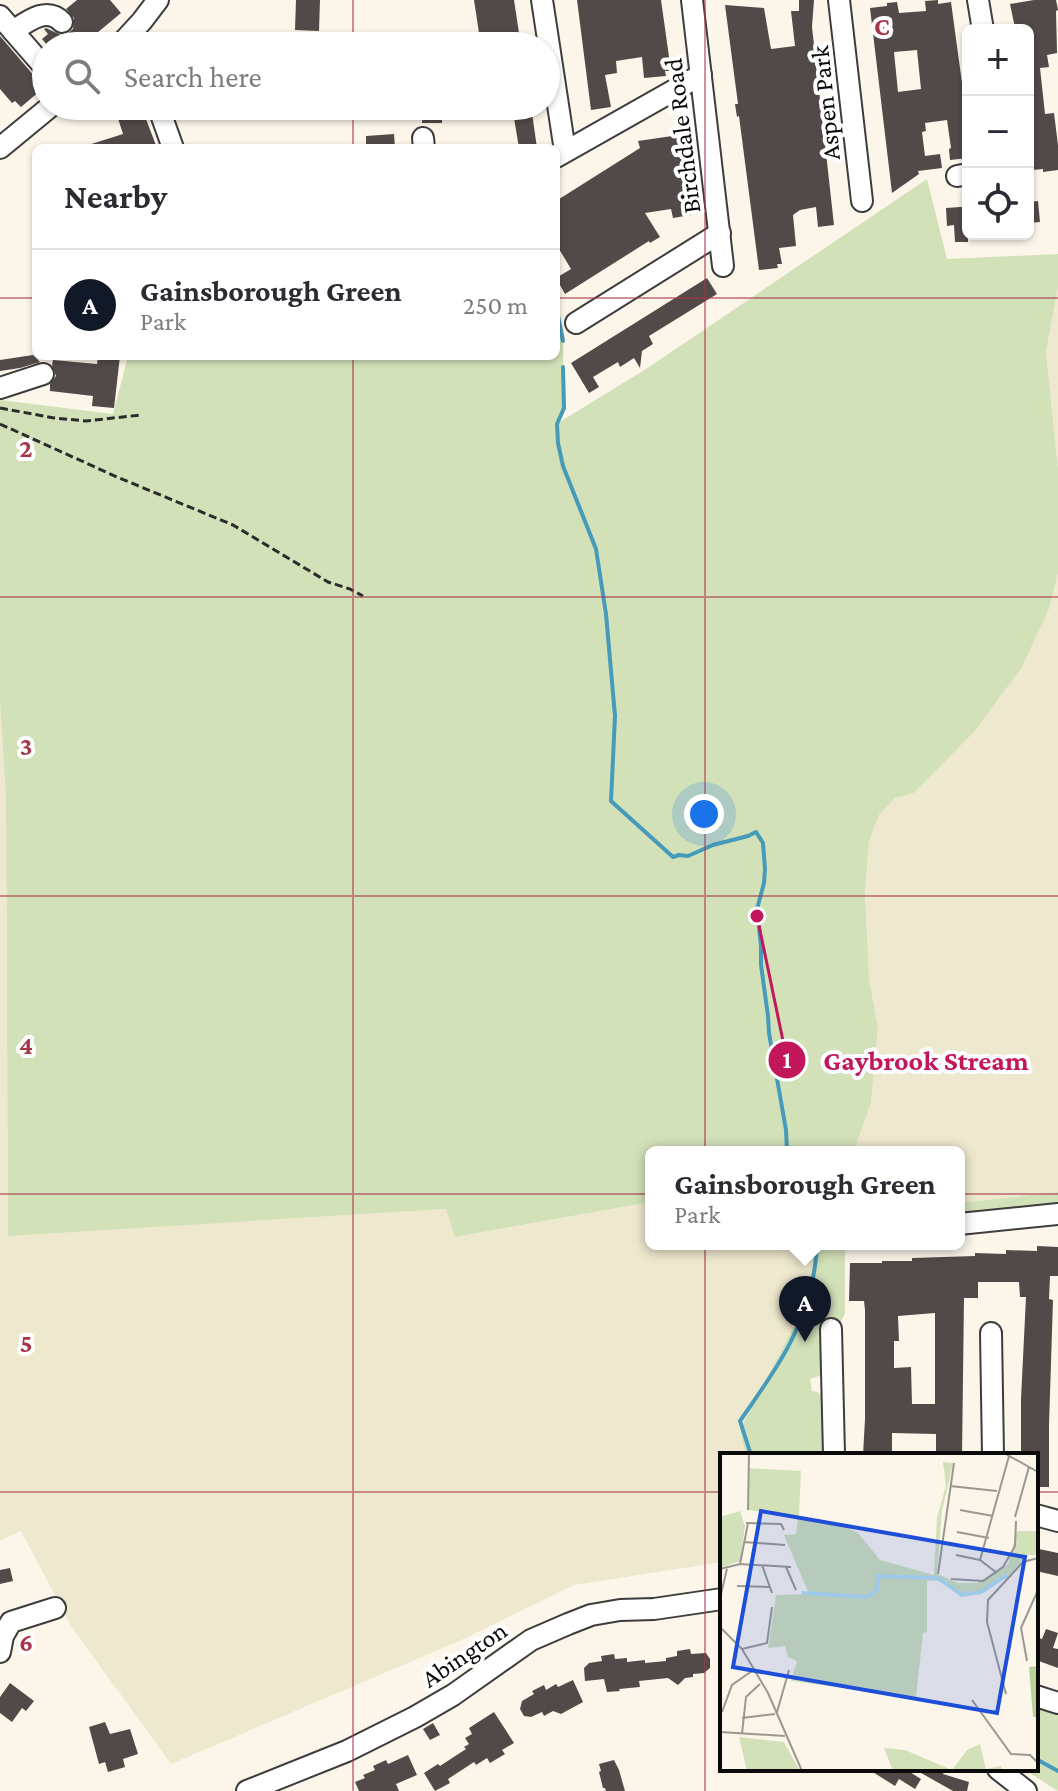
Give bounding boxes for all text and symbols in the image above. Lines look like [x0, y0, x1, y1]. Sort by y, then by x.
text: C [874, 12, 890, 41]
map controls [962, 24, 1034, 240]
button: + [962, 24, 1034, 96]
search box [32, 32, 560, 120]
street label: Aspen Park [805, 44, 846, 162]
icon: search [60, 54, 104, 98]
street label: Birchdale Road [659, 56, 706, 215]
text: Search here [124, 60, 262, 93]
button: − [962, 96, 1034, 168]
button: locate [962, 168, 1034, 240]
text: Nearby [64, 178, 167, 215]
text: Gainsborough Green [140, 274, 402, 307]
text: A [82, 291, 98, 320]
text: 250 m [463, 291, 528, 320]
text: Park [140, 307, 186, 336]
text: 2 [19, 434, 33, 463]
text: 3 [20, 732, 32, 761]
your location [684, 794, 724, 834]
text: 4 [19, 1031, 33, 1060]
callout: Gaybrook Stream [767, 1034, 1044, 1086]
text: Gaybrook Stream [823, 1045, 1029, 1076]
text: 1 [783, 1046, 792, 1073]
popup [645, 1146, 965, 1250]
text: Gainsborough Green [674, 1167, 936, 1200]
text: Park [674, 1200, 720, 1229]
pin: A [779, 1276, 831, 1342]
text: 5 [20, 1329, 32, 1358]
inset map [720, 1453, 1038, 1771]
street label: Abington [416, 1615, 512, 1693]
text: 6 [19, 1628, 33, 1657]

